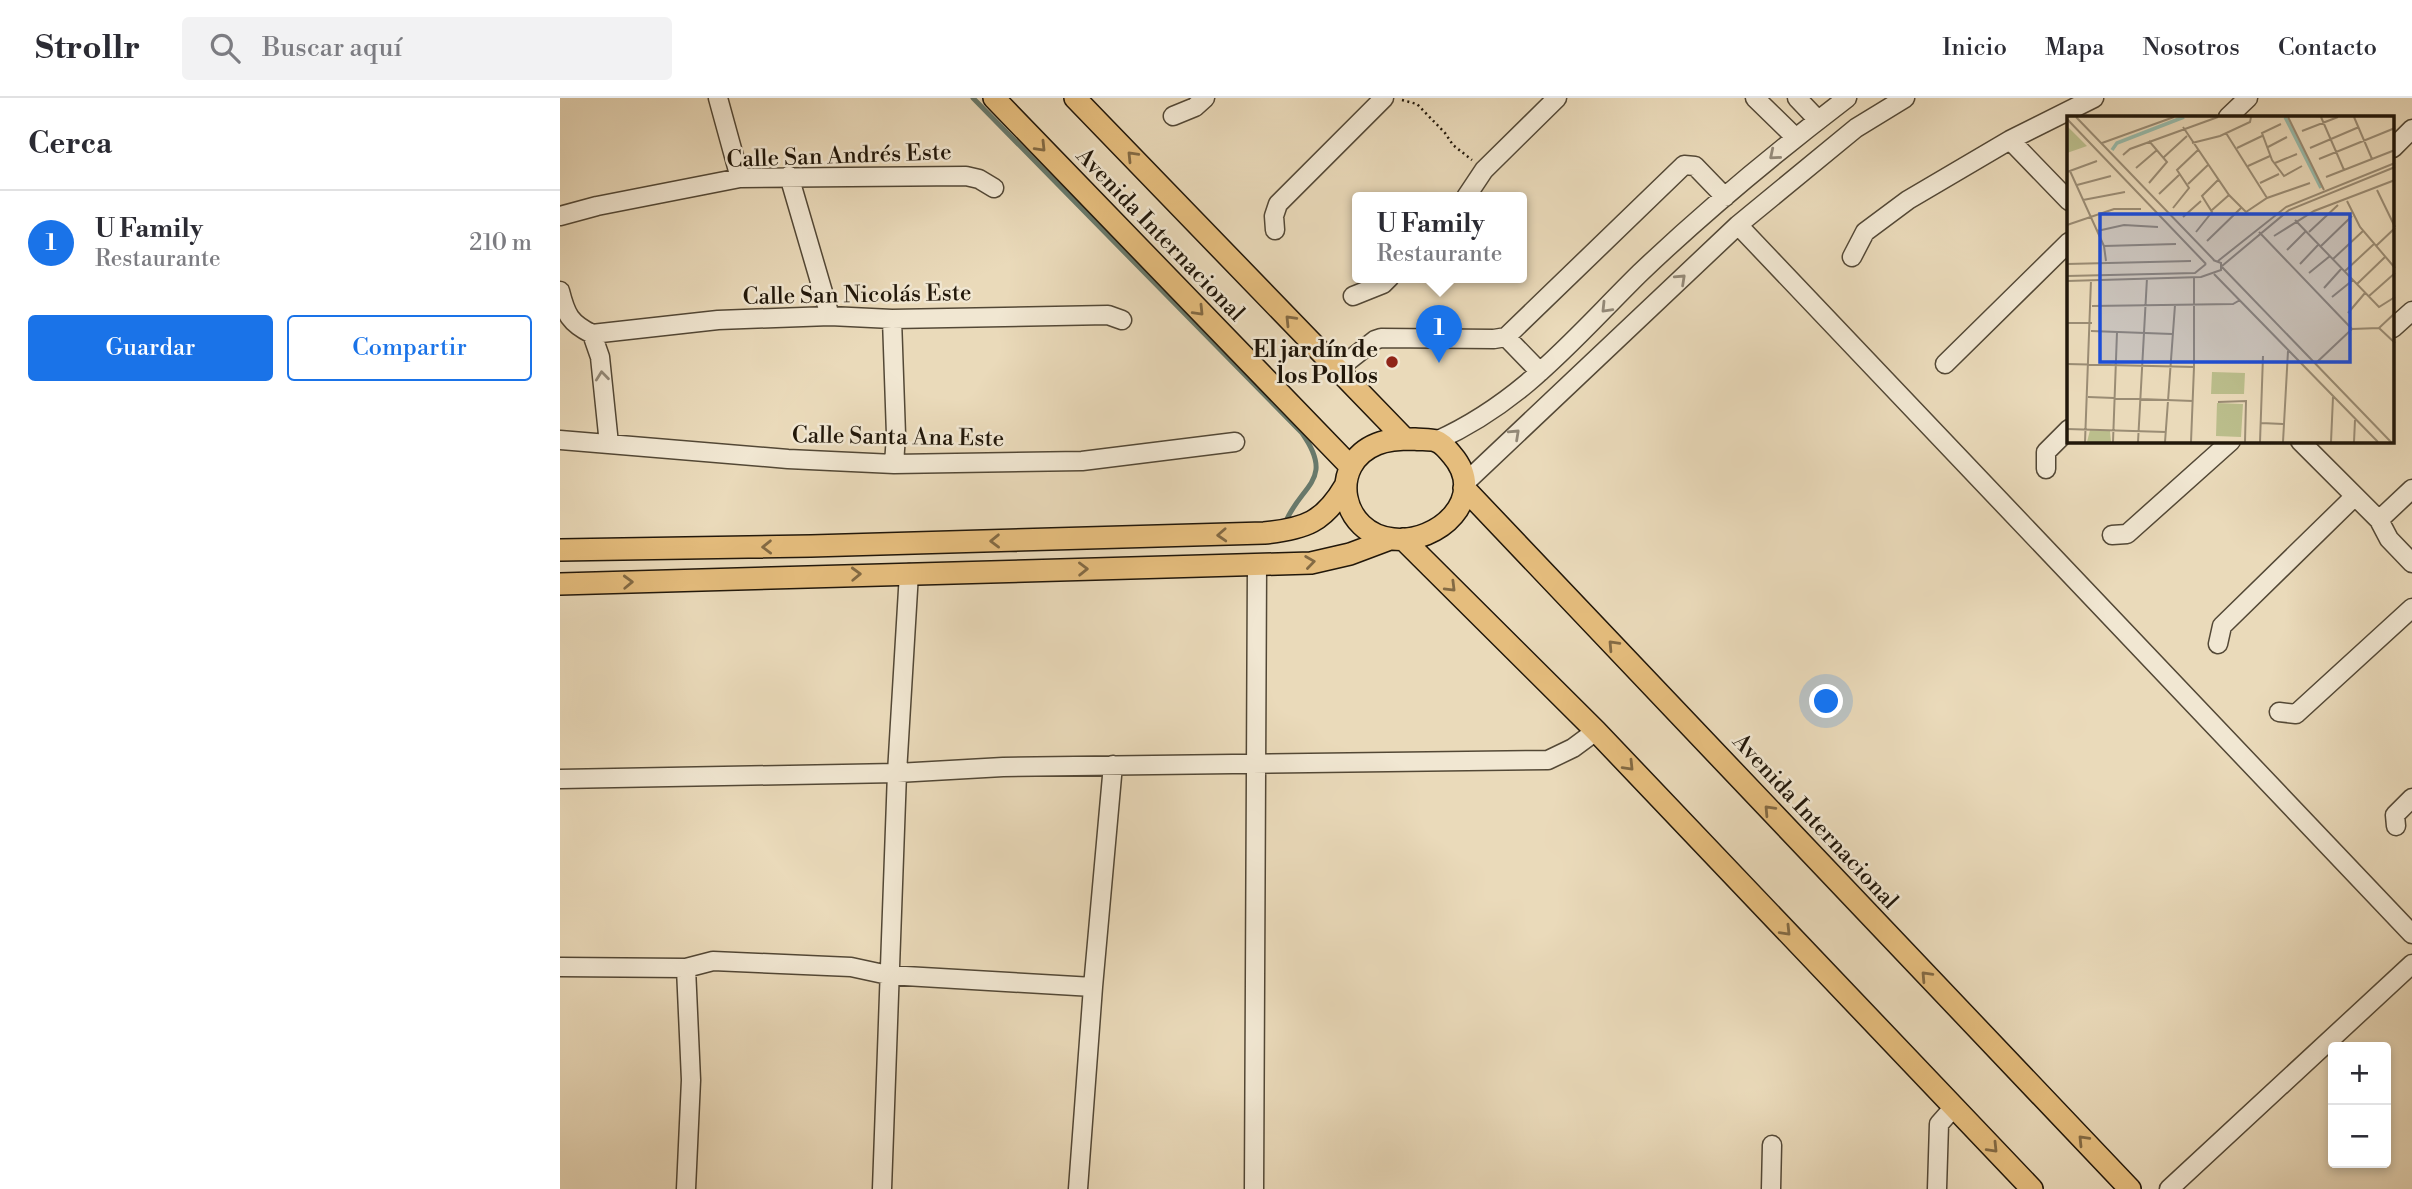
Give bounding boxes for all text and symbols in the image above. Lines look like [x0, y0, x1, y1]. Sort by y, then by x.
search box [182, 17, 672, 80]
text: Strollr [35, 28, 140, 69]
icon: search [206, 29, 244, 67]
text: Buscar aquí [262, 32, 402, 64]
text: Inicio [1942, 33, 2007, 63]
text: Mapa [2045, 33, 2104, 63]
text: Nosotros [2142, 33, 2240, 63]
text: Contacto [2278, 33, 2377, 63]
inset map [2067, 116, 2394, 443]
text: Cerca [28, 125, 112, 163]
street label: Calle San Andrés Este [726, 138, 952, 174]
one-way arrow [1033, 139, 1046, 152]
street label: Avenida Internacional [1070, 142, 1250, 327]
one-way arrow [1769, 147, 1782, 159]
one-way arrow [1127, 151, 1140, 164]
popup [1352, 192, 1527, 283]
text: U Family [1377, 208, 1485, 240]
text: U Family [95, 213, 203, 245]
text: 1 [45, 229, 57, 257]
text: 210 m [469, 229, 532, 257]
text: Restaurante [1377, 240, 1502, 268]
text: Restaurante [95, 245, 221, 273]
one-way arrow [1673, 275, 1686, 288]
street label: Calle San Nicolás Este [742, 279, 972, 311]
one-way arrow [1601, 300, 1614, 313]
one-way arrow [1191, 303, 1204, 316]
pin: 1 [1416, 305, 1462, 363]
button: Guardar [28, 315, 273, 381]
button: Compartir [287, 315, 532, 381]
one-way arrow [1285, 315, 1298, 328]
place label: El jardín de los Pollos [1253, 336, 1378, 390]
marker: El jardín de los Pollos [1384, 354, 1400, 370]
one-way arrow [595, 370, 610, 381]
street label: Calle Santa Ana Este [792, 421, 1004, 453]
one-way arrow [1507, 430, 1520, 442]
one-way arrow [1216, 528, 1227, 543]
one-way arrow [989, 534, 1000, 549]
one-way arrow [761, 539, 772, 554]
one-way arrow [1304, 554, 1316, 569]
one-way arrow [1078, 561, 1089, 577]
one-way arrow [850, 567, 861, 582]
one-way arrow [623, 574, 634, 590]
one-way arrow [1443, 579, 1456, 592]
one-way arrow [1609, 640, 1622, 653]
your location [1809, 684, 1843, 718]
street label: Avenida Internacional [1726, 727, 1904, 915]
one-way arrow [1620, 758, 1633, 771]
one-way arrow [1765, 805, 1778, 818]
one-way arrow [1777, 923, 1790, 936]
one-way arrow [1921, 971, 1934, 984]
map controls [2328, 1042, 2391, 1168]
button: + [2328, 1042, 2391, 1105]
button: − [2328, 1105, 2391, 1168]
one-way arrow [2079, 1135, 2092, 1148]
one-way arrow [1984, 1140, 1997, 1153]

